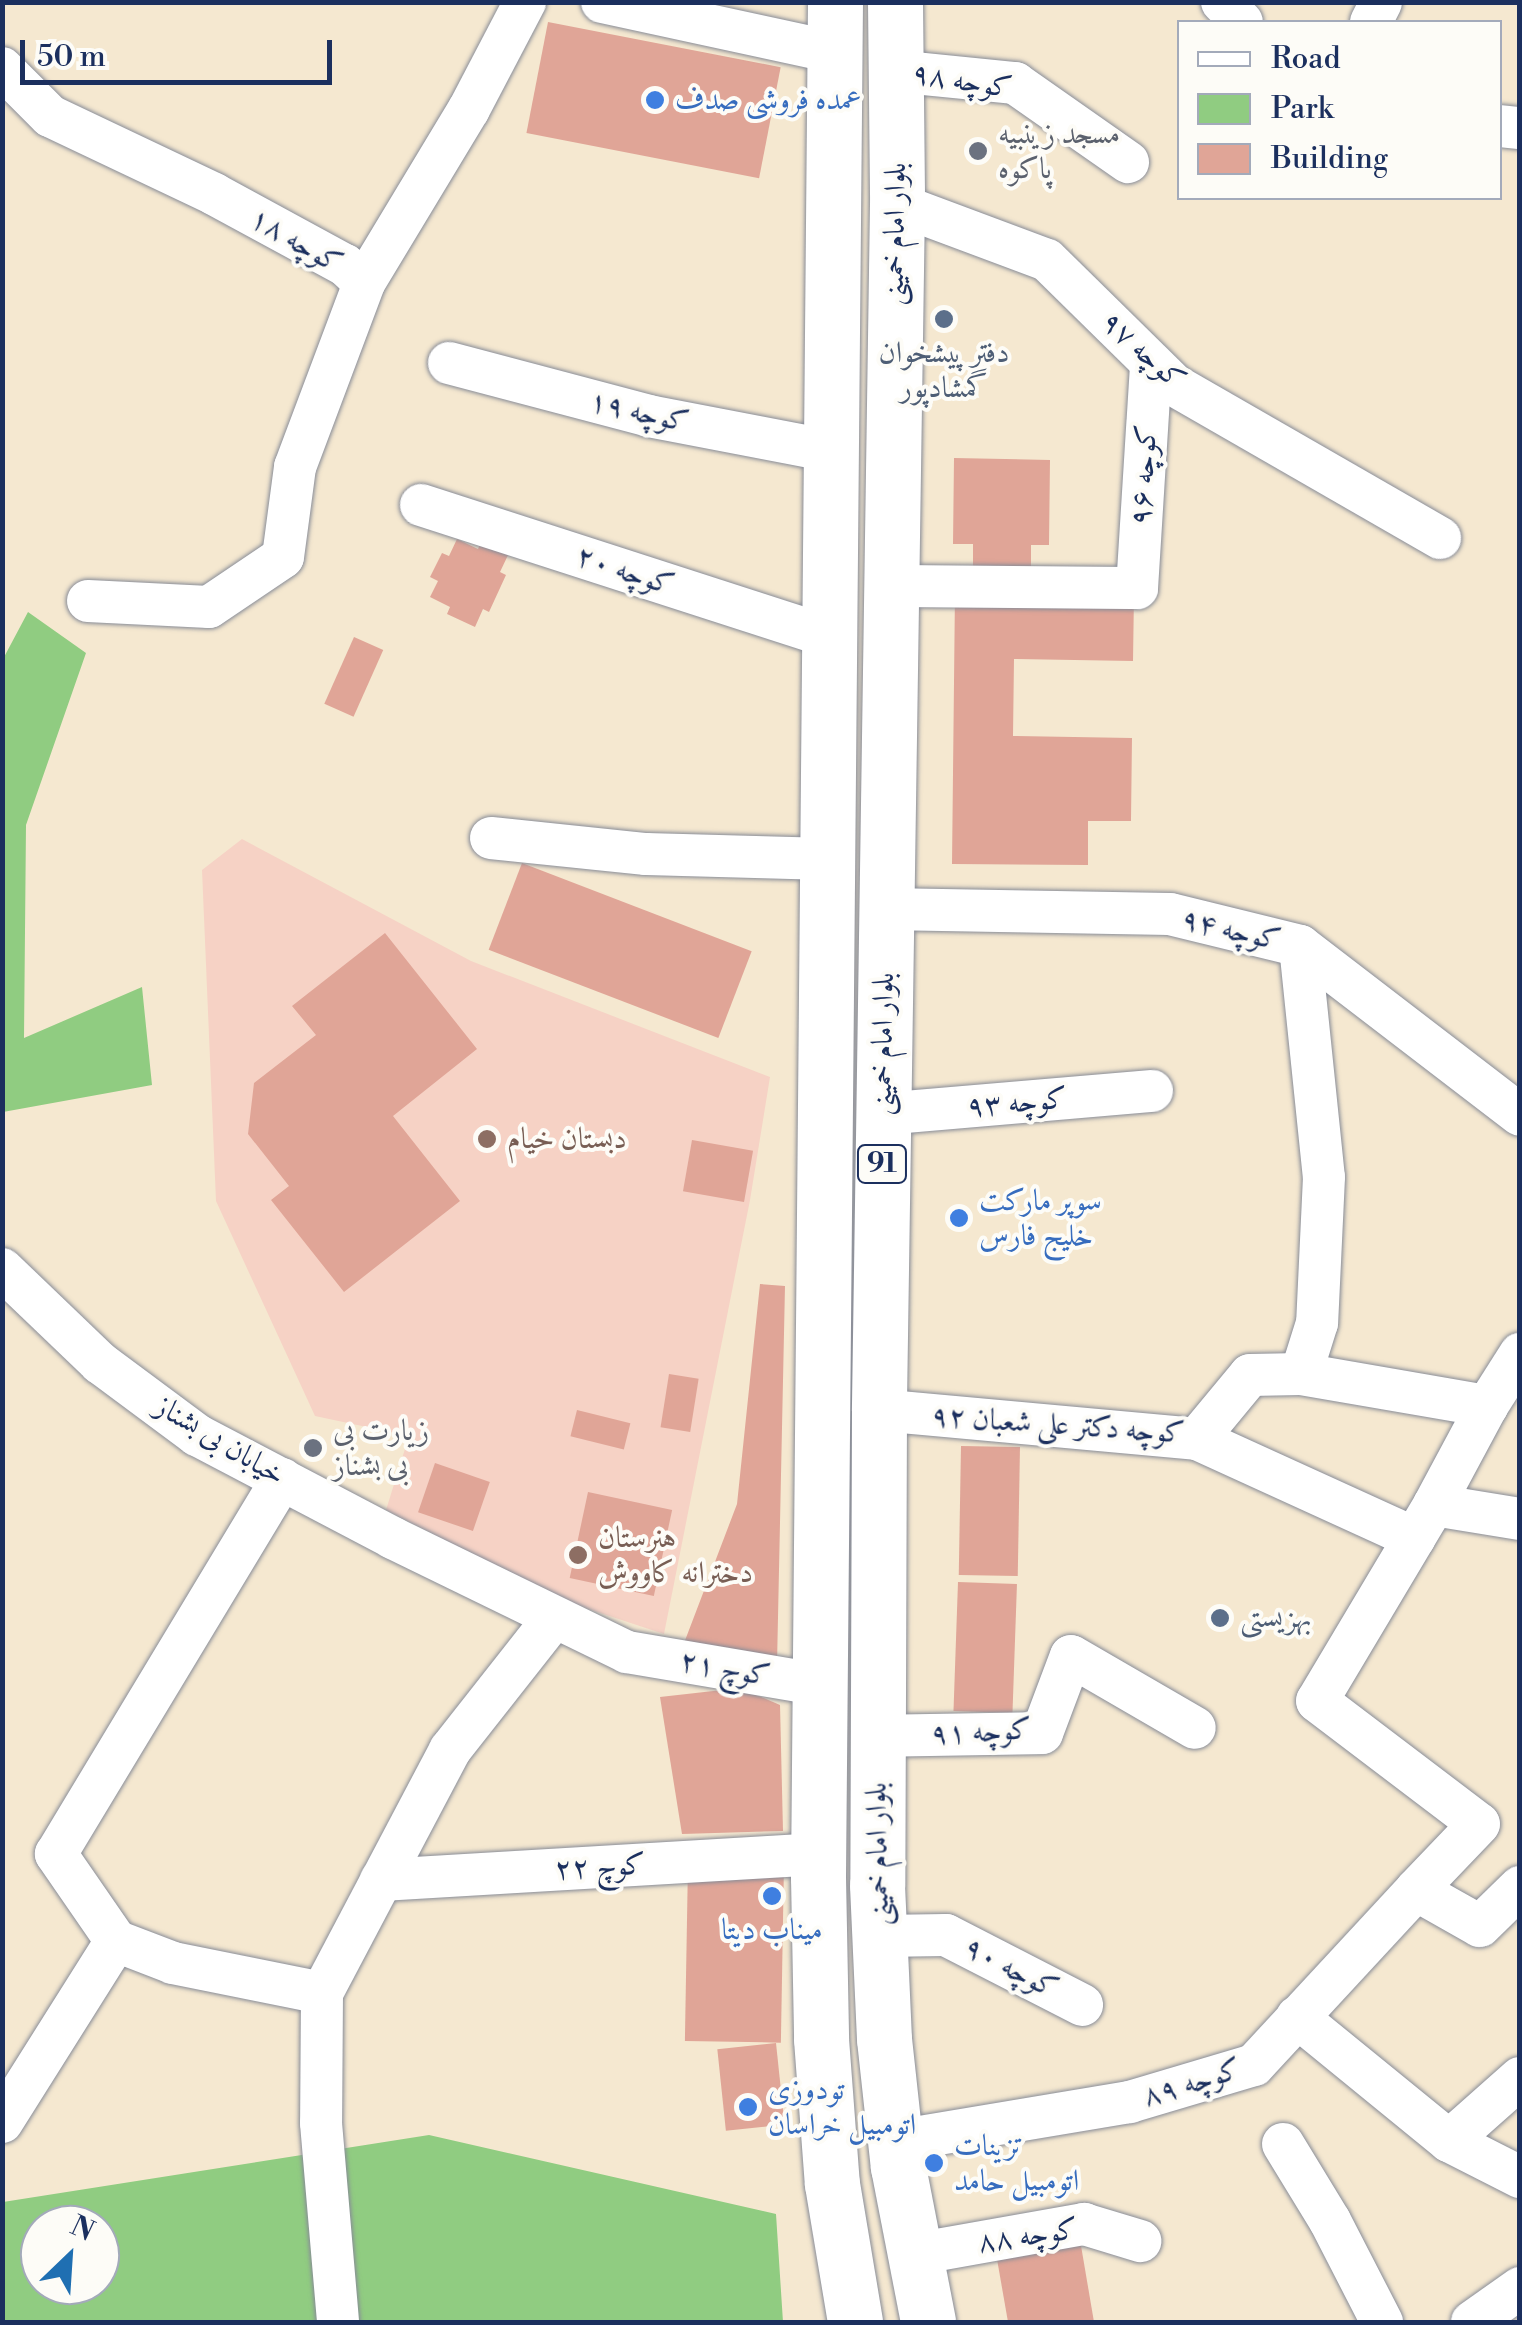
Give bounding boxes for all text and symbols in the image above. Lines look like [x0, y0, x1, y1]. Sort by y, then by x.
scale bar [25, 20, 338, 82]
legend [1177, 20, 1502, 200]
text: 50 m [37, 38, 106, 76]
text: Road [1271, 40, 1341, 78]
street label: کوچه ۹۸ [909, 55, 1015, 107]
place label: عمده فروشی صدف [675, 82, 862, 118]
marker: عمده فروشی صدف [644, 89, 666, 111]
text: Park [1271, 90, 1333, 128]
place label: مسجد زینبیه پاکوه [998, 116, 1120, 186]
marker: مسجد زینبیه پاکوه [967, 140, 989, 162]
text: Building [1271, 140, 1388, 178]
street label: بلوار امام خمینی [876, 162, 914, 306]
street label: کوچه ۱۸ [243, 200, 349, 282]
street label: کوچه ۹۷ [1093, 304, 1193, 398]
marker: دفتر پیشخوان گمشادپور [933, 308, 955, 330]
place label: دفتر پیشخوان گمشادپور [878, 335, 1010, 406]
street label: کوچه ۱۹ [586, 383, 692, 441]
street label: کوچه ۹۶ [1123, 423, 1165, 527]
street label: کوچه ۲۰ [571, 538, 679, 604]
street label: کوچه ۹۴ [1178, 901, 1284, 959]
street label: بلوار امام خمینی [864, 972, 902, 1116]
street label: کوچه ۹۳ [965, 1081, 1069, 1125]
place label: دبستان خیام [507, 1121, 627, 1157]
marker: دبستان خیام [476, 1128, 498, 1150]
road number: 91 [854, 1141, 910, 1187]
place label: سوپر مارکت خلیج فارس [979, 1183, 1102, 1254]
marker: سوپر مارکت خلیج فارس [948, 1207, 970, 1229]
street label: خیابان بی بشناز [148, 1388, 292, 1494]
street label: کوچه دکتر علی شعبان ۹۲ [930, 1398, 1186, 1452]
place label: زیارت بی بی بشناز [333, 1413, 429, 1484]
marker: زیارت بی بی بشناز [302, 1437, 324, 1459]
place label: هنرستان دخترانه کاووش [598, 1520, 753, 1590]
marker: هنرستان دخترانه کاووش [567, 1544, 589, 1566]
place label: بهزیستی [1240, 1600, 1312, 1636]
marker: بهزیستی [1209, 1607, 1231, 1629]
street label: کوچ ۲۱ [677, 1643, 773, 1695]
street label: کوچه ۹۱ [930, 1711, 1032, 1753]
street label: بلوار امام خمینی [859, 1782, 897, 1926]
street label: کوچ ۲۲ [554, 1847, 646, 1887]
marker: میناب دیتا [761, 1885, 783, 1907]
place label: میناب دیتا [721, 1912, 823, 1948]
street label: کوچه ۹۰ [958, 1929, 1064, 2007]
street label: کوچه ۸۹ [1138, 2051, 1246, 2115]
place label: تودوزی اتومبیل خراسان [768, 2072, 916, 2142]
marker: تودوزی اتومبیل خراسان [737, 2096, 759, 2118]
place label: تزینات اتومبیل حامد [954, 2128, 1079, 2198]
marker: تزینات اتومبیل حامد [923, 2152, 945, 2174]
north arrow [20, 2205, 120, 2305]
text: N [65, 2209, 99, 2250]
street label: کوچه ۸۸ [976, 2211, 1080, 2261]

